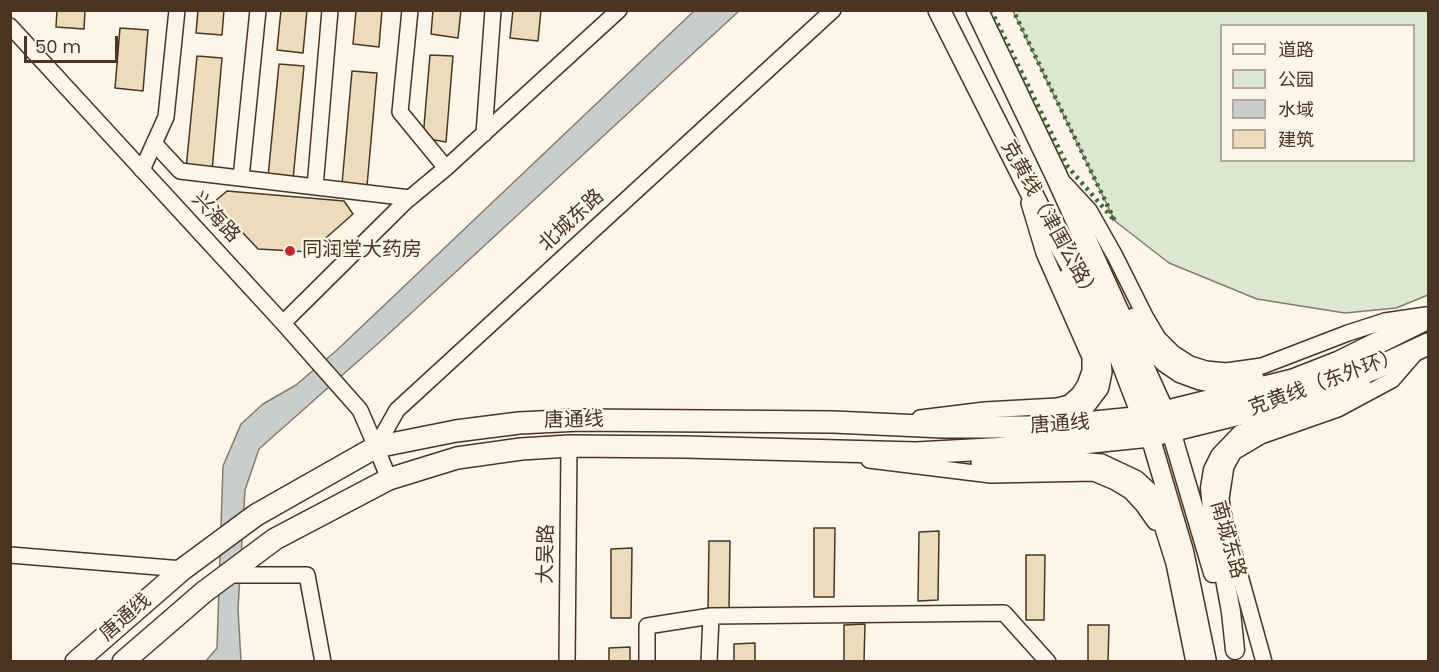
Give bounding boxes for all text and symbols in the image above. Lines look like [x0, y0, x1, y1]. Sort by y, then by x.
scale bar [27, 24, 122, 62]
legend [1220, 24, 1415, 162]
text: 50 m [35, 34, 81, 59]
text: 道路 [1278, 37, 1314, 62]
text: 公园 [1278, 67, 1314, 92]
text: 水域 [1278, 97, 1314, 122]
text: 建筑 [1278, 127, 1314, 152]
street label: 克黄线（津围公路） [995, 136, 1103, 306]
street label: 北城东路 [535, 185, 609, 257]
street label: 兴海路 [186, 188, 244, 248]
place label: 同润堂大药房 [302, 239, 422, 263]
marker: 同润堂大药房 [283, 244, 297, 258]
street label: 克黄线（东外环） [1246, 344, 1404, 422]
street label: 唐通线 [544, 408, 604, 434]
street label: 唐通线 [1029, 411, 1091, 439]
street label: 南城东路 [1204, 498, 1250, 582]
street label: 大吴路 [534, 524, 560, 584]
street label: 唐通线 [95, 589, 157, 647]

